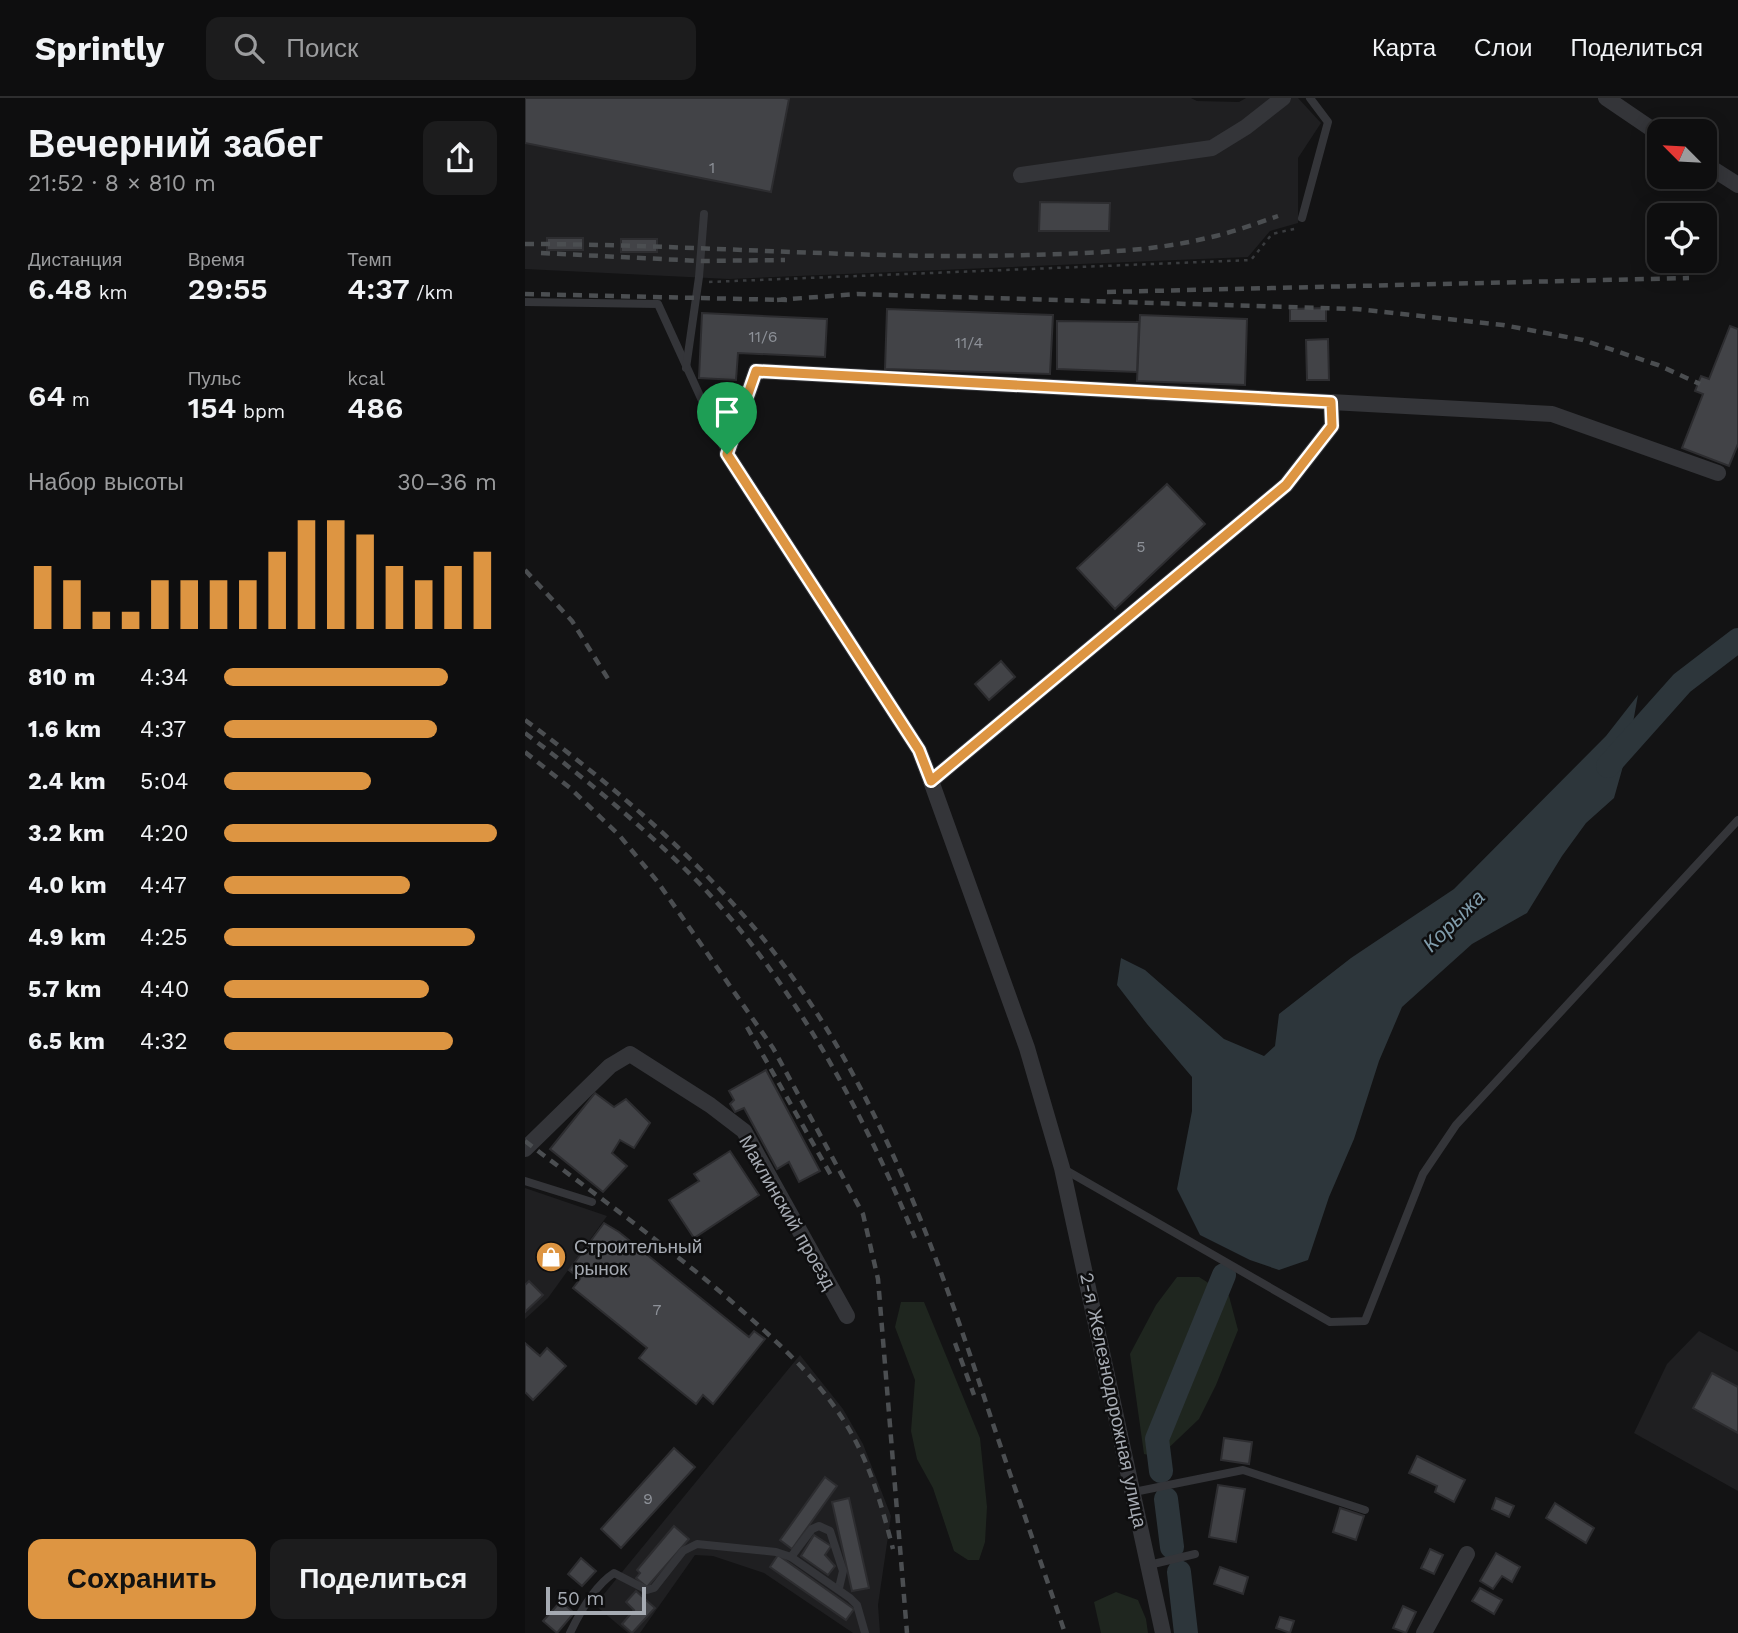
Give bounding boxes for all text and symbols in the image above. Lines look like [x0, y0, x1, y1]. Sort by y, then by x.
search box [206, 17, 696, 80]
text: Sprintly [35, 29, 164, 68]
icon: search [230, 29, 268, 67]
text: Поиск [286, 33, 358, 63]
text: Карта [1372, 34, 1436, 62]
text: Слои [1474, 34, 1532, 62]
text: Поделиться [1570, 34, 1703, 62]
north arrow [1647, 119, 1717, 189]
map controls [1647, 119, 1717, 273]
button: share [423, 121, 497, 195]
text: Вечерний забег [28, 122, 323, 166]
house number: 1 [709, 158, 715, 177]
text: 21:52 · 8 × 810 m [28, 170, 216, 197]
button: locate [1647, 203, 1717, 273]
text: Дистанция [28, 248, 122, 271]
text: Время [188, 248, 245, 271]
text: Темп [347, 248, 392, 271]
text: 6.48 [28, 271, 92, 306]
text: 29:55 [188, 271, 268, 306]
text: 4:37 [347, 271, 410, 306]
text: km [92, 281, 128, 304]
text: /km [410, 281, 453, 304]
house number: 11/6 [749, 327, 777, 346]
house number: 11/4 [955, 333, 984, 352]
text: Пульс [188, 367, 241, 390]
text: kcal [347, 367, 385, 390]
text: 64 [28, 378, 65, 413]
pin [697, 382, 757, 454]
text: m [65, 388, 90, 411]
text: 154 [188, 390, 237, 425]
text: 486 [347, 390, 403, 425]
icon: arrive [708, 393, 746, 431]
text: bpm [237, 400, 285, 423]
text: Набор высоты [28, 469, 184, 496]
text: 30–36 m [397, 469, 497, 496]
house number: 5 [1136, 537, 1146, 556]
text: 810 m [28, 664, 95, 691]
text: 4:34 [140, 664, 188, 691]
text: 1.6 km [28, 716, 101, 743]
text: 4:37 [140, 716, 186, 743]
text: 2.4 km [28, 768, 106, 795]
text: 5:04 [140, 768, 189, 795]
text: 3.2 km [28, 820, 105, 847]
text: 4:20 [140, 820, 189, 847]
text: 4.0 km [28, 872, 107, 899]
text: 4:47 [140, 872, 187, 899]
water label: Корыжа [1417, 884, 1490, 957]
text: 4.9 km [28, 924, 106, 951]
text: 4:25 [140, 924, 188, 951]
text: 5.7 km [28, 976, 101, 1003]
text: 4:40 [140, 976, 189, 1003]
text: 6.5 km [28, 1028, 105, 1055]
text: 4:32 [140, 1028, 188, 1055]
street label: Маклинский проезд [734, 1131, 841, 1293]
place label: Строительный рынок [574, 1235, 702, 1280]
shop icon: Строительный рынок [534, 1240, 568, 1274]
street label: 2-я Железнодорожная улица [1075, 1270, 1152, 1530]
house number: 7 [653, 1300, 662, 1319]
house number: 9 [643, 1489, 653, 1508]
button: Сохранить [28, 1539, 256, 1619]
button: Поделиться [270, 1539, 497, 1619]
scale bar [546, 1584, 646, 1616]
text: 50 m [557, 1587, 604, 1610]

